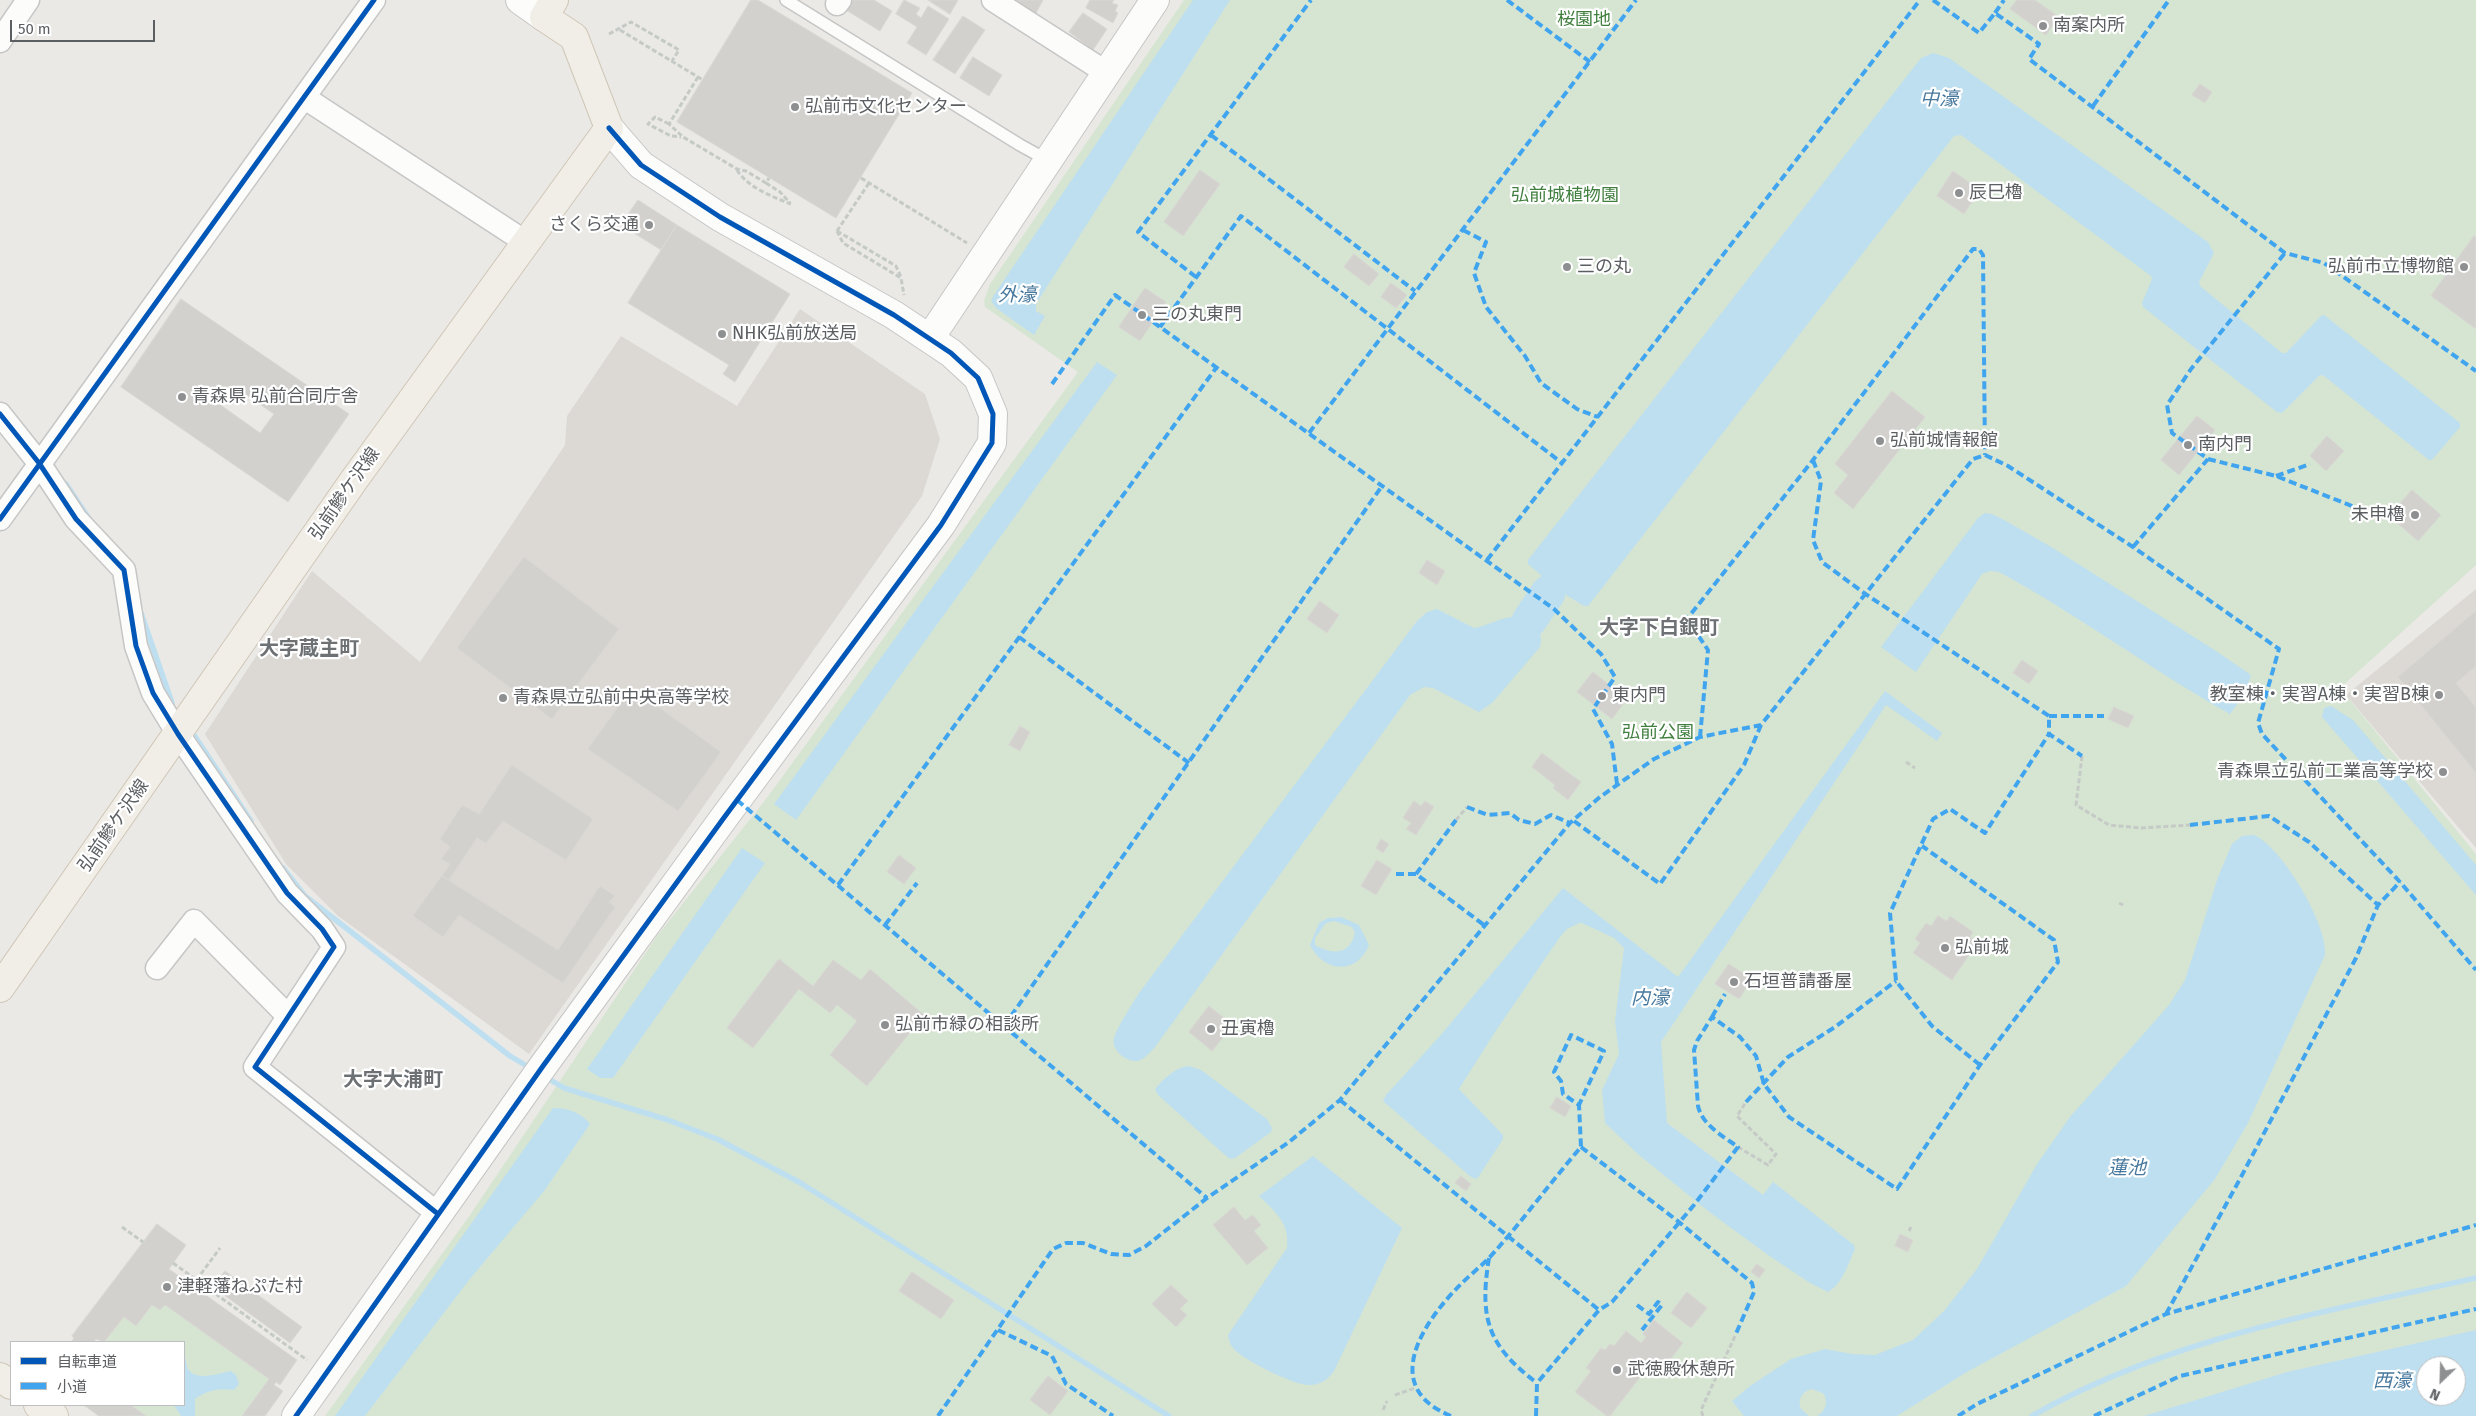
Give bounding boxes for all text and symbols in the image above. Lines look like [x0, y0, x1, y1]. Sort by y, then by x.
park label: 桜園地 [1557, 9, 1611, 31]
scale bar [12, 10, 158, 42]
place label: 南案内所 [2053, 15, 2125, 37]
text: 50 m [18, 20, 51, 38]
marker: 南案内所 [2037, 20, 2049, 32]
water label: 中濠 [1920, 89, 1958, 111]
place label: 弘前市文化センター [805, 96, 967, 118]
marker: 弘前市文化センター [789, 101, 801, 113]
place label: 辰巳櫓 [1969, 182, 2023, 204]
park label: 弘前城植物園 [1511, 185, 1619, 207]
marker: 辰巳櫓 [1953, 187, 1965, 199]
place label: さくら交通 [549, 214, 639, 236]
marker: さくら交通 [643, 219, 655, 231]
place label: 三の丸 [1577, 256, 1631, 278]
place label: 弘前市立博物館 [2328, 256, 2454, 278]
marker: 三の丸 [1561, 261, 1573, 273]
marker: 弘前市立博物館 [2458, 261, 2470, 273]
water label: 外濠 [998, 285, 1036, 307]
place label: 三の丸東門 [1152, 304, 1242, 326]
marker: 三の丸東門 [1136, 309, 1148, 321]
place label: NHK弘前放送局 [732, 323, 857, 345]
marker: NHK弘前放送局 [716, 328, 728, 340]
place label: 青森県 弘前合同庁舎 [192, 386, 359, 408]
marker: 青森県 弘前合同庁舎 [176, 391, 188, 403]
place label: 弘前城情報館 [1890, 430, 1998, 452]
place label: 南内門 [2198, 434, 2252, 456]
marker: 弘前城情報館 [1874, 435, 1886, 447]
marker: 南内門 [2182, 439, 2194, 451]
street label: 弘前鰺ケ沢線 [305, 444, 385, 544]
place label: 未申櫓 [2351, 504, 2405, 526]
marker: 未申櫓 [2409, 509, 2421, 521]
district label: 大字下白銀町 [1599, 616, 1719, 640]
district label: 大字蔵主町 [259, 637, 359, 661]
place label: 教室棟・実習A棟・実習B棟 [2210, 684, 2429, 706]
place label: 東内門 [1612, 685, 1666, 707]
place label: 青森県立弘前中央高等学校 [513, 687, 729, 709]
marker: 教室棟・実習A棟・実習B棟 [2433, 689, 2445, 701]
marker: 東内門 [1596, 690, 1608, 702]
marker: 青森県立弘前中央高等学校 [497, 692, 509, 704]
park label: 弘前公園 [1622, 722, 1694, 744]
place label: 青森県立弘前工業高等学校 [2217, 761, 2433, 783]
marker: 青森県立弘前工業高等学校 [2437, 766, 2449, 778]
street label: 弘前鰺ケ沢線 [74, 776, 154, 876]
place label: 弘前城 [1955, 937, 2009, 959]
marker: 弘前城 [1939, 942, 1951, 954]
place label: 石垣普請番屋 [1744, 971, 1852, 993]
marker: 石垣普請番屋 [1728, 976, 1740, 988]
water label: 内濠 [1631, 988, 1669, 1010]
place label: 弘前市緑の相談所 [895, 1014, 1039, 1036]
place label: 丑寅櫓 [1221, 1018, 1275, 1040]
marker: 弘前市緑の相談所 [879, 1019, 891, 1031]
marker: 丑寅櫓 [1205, 1023, 1217, 1035]
district label: 大字大浦町 [343, 1068, 443, 1092]
water label: 蓮池 [2108, 1158, 2146, 1180]
place label: 津軽藩ねぷた村 [177, 1276, 303, 1298]
marker: 津軽藩ねぷた村 [161, 1281, 173, 1293]
legend [10, 1341, 185, 1406]
text: 自転車道 [57, 1353, 117, 1371]
north arrow [2416, 1356, 2466, 1406]
place label: 武徳殿休憩所 [1627, 1359, 1735, 1381]
marker: 武徳殿休憩所 [1611, 1364, 1623, 1376]
water label: 西濠 [2373, 1371, 2411, 1393]
text: 小道 [57, 1378, 87, 1396]
text: N [2427, 1385, 2443, 1404]

